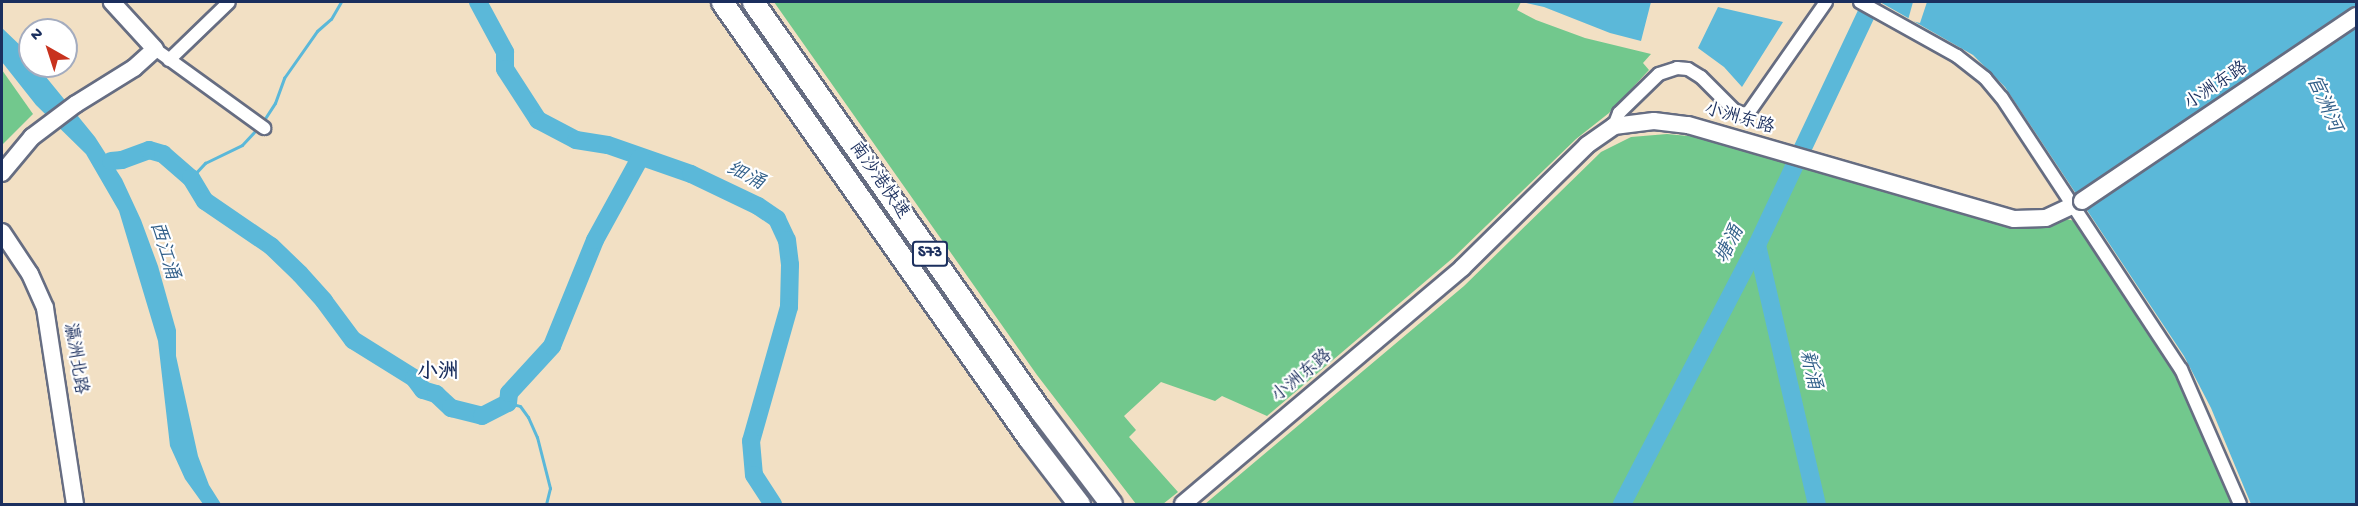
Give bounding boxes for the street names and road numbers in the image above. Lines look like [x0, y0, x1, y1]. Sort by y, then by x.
street label: 小洲东路 [2181, 58, 2253, 116]
street label: 小洲东路 [1701, 100, 1777, 140]
street label: 南沙港快速 [843, 138, 913, 224]
road number: S73 [910, 241, 950, 267]
street label: 瀛洲北路 [58, 322, 90, 396]
street label: 小洲东路 [1268, 346, 1338, 408]

